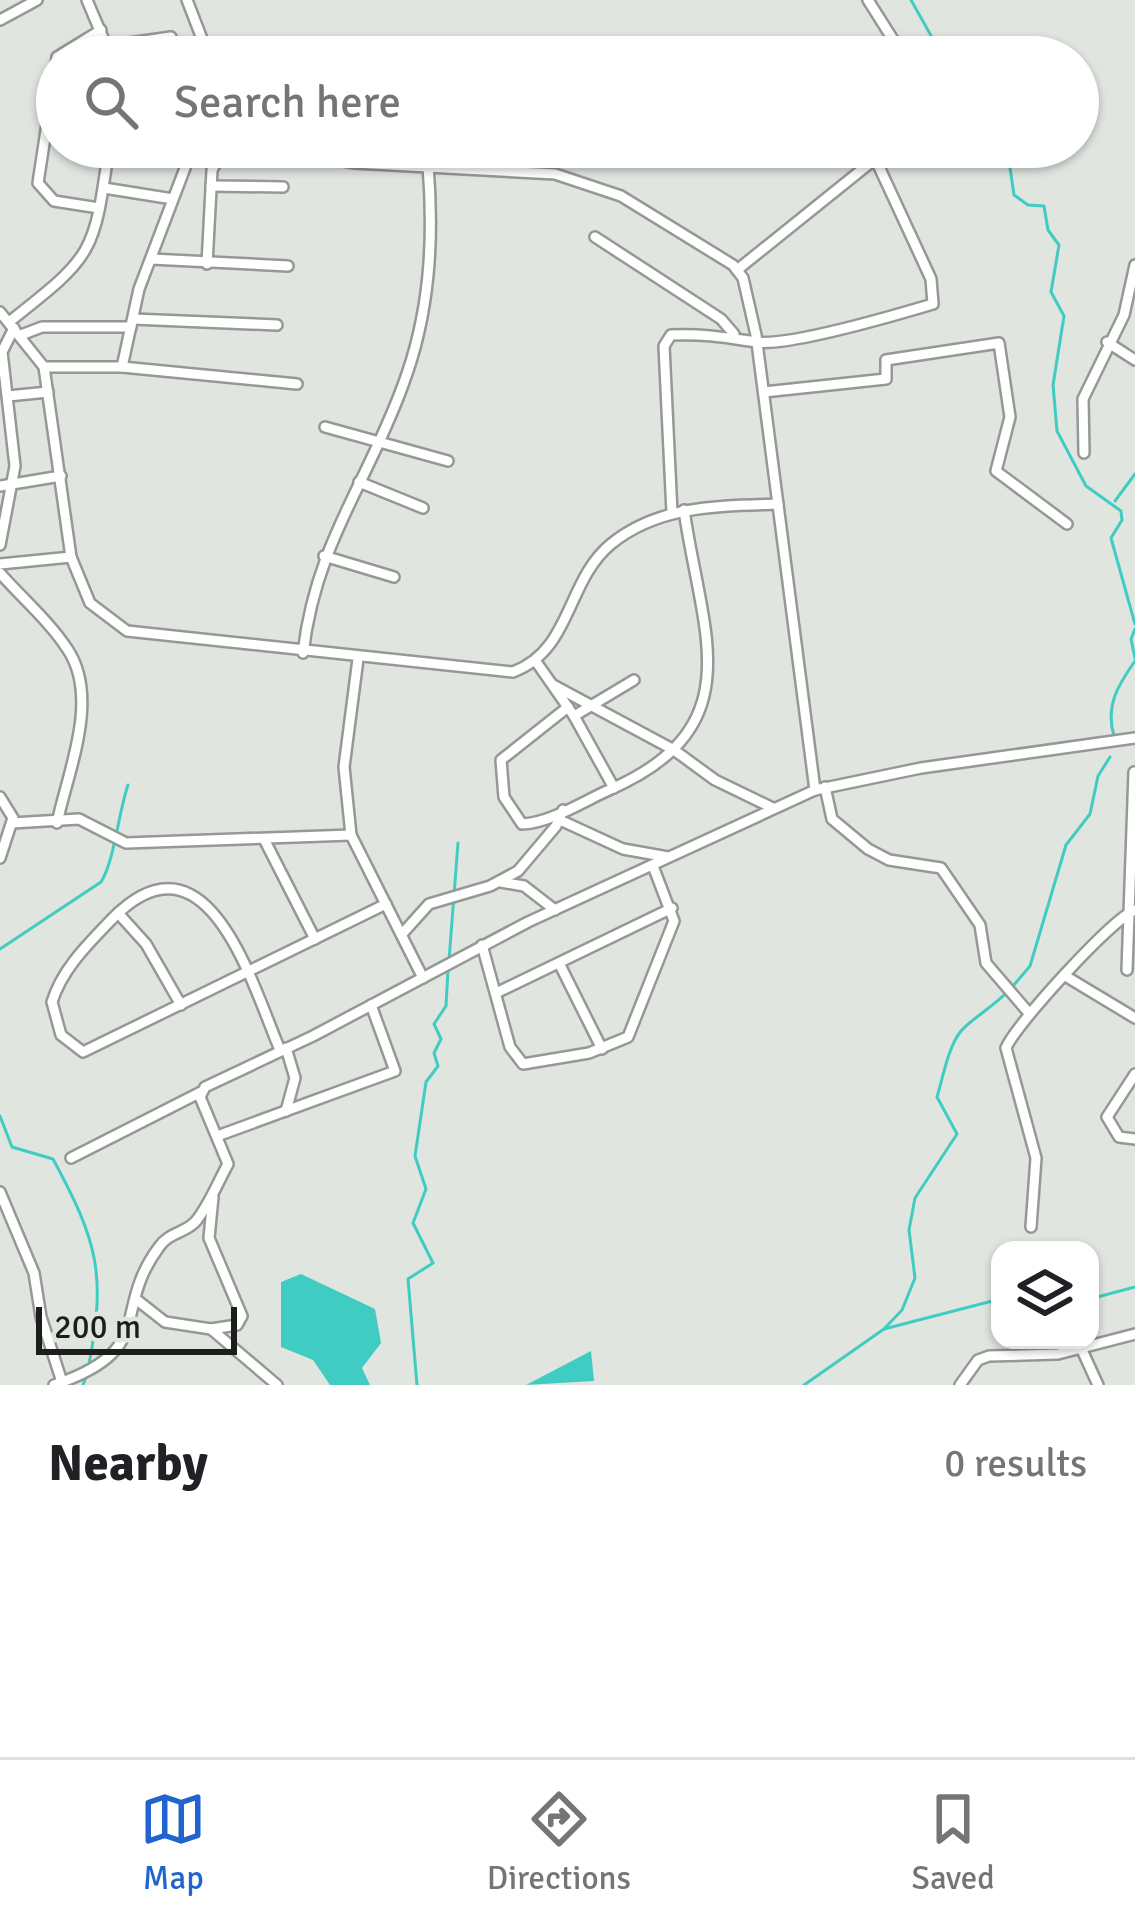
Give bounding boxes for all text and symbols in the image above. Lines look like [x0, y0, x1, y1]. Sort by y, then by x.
search box [36, 36, 1099, 168]
icon: search [78, 69, 144, 135]
text: Search here [174, 75, 401, 130]
map controls [991, 1241, 1099, 1349]
button: layers [991, 1241, 1099, 1349]
scale bar [36, 1301, 237, 1354]
text: 200 m [54, 1307, 141, 1348]
text: Nearby [48, 1432, 208, 1495]
text: 0 results [944, 1439, 1087, 1487]
tab: Map [140, 1786, 206, 1899]
tab: Directions [487, 1786, 631, 1899]
tab: Saved [912, 1786, 995, 1899]

